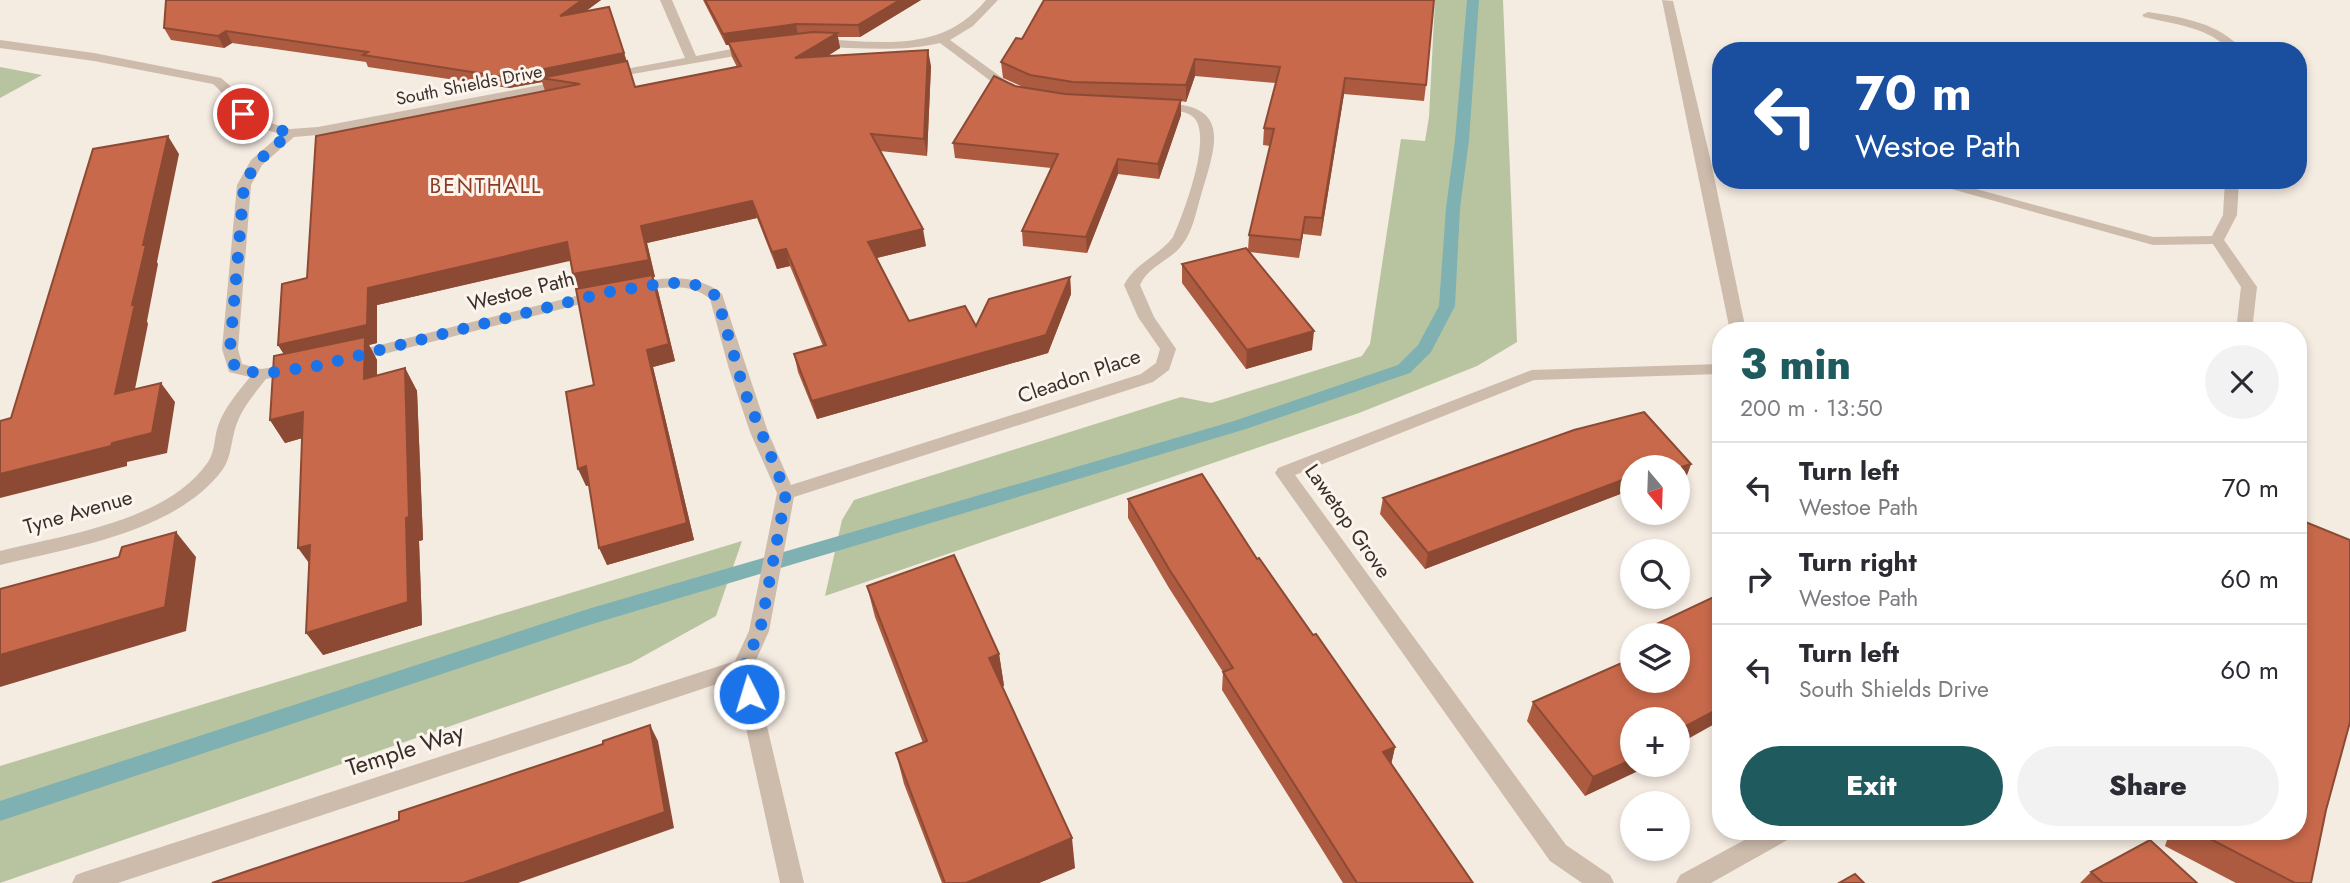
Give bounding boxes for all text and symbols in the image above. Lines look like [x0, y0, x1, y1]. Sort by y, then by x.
street label: South Shields Drive [394, 58, 544, 112]
text: 70 m [1855, 58, 1972, 128]
icon: left [1740, 70, 1831, 161]
pin [213, 84, 273, 144]
icon: arrive [224, 95, 262, 133]
text: Westoe Path [1855, 123, 2021, 169]
district label: BENTHALL [429, 171, 543, 201]
street label: Westoe Path [464, 263, 578, 319]
text: 3 min [1740, 334, 1851, 395]
street label: Cleadon Place [1014, 341, 1145, 411]
button: close [2205, 345, 2279, 419]
text: 200 m · 13:50 [1740, 391, 1883, 425]
text: Turn left [1799, 452, 1899, 490]
north arrow [1620, 455, 1690, 525]
map controls [1620, 455, 1690, 861]
street label: Lawetop Grove [1298, 458, 1399, 584]
icon: left [1740, 469, 1778, 507]
text: 70 m [2222, 469, 2279, 507]
street label: Tyne Avenue [20, 482, 136, 542]
text: Westoe Path [1799, 490, 1918, 524]
button: search [1620, 539, 1690, 609]
text: Turn right [1799, 543, 1917, 581]
icon: right [1740, 560, 1778, 598]
text: 60 m [2220, 560, 2279, 598]
text: Westoe Path [1799, 581, 1918, 615]
button: layers [1620, 623, 1690, 693]
text: Turn left [1799, 634, 1899, 672]
icon: left [1740, 651, 1778, 689]
text: 60 m [2220, 651, 2279, 689]
position arrow [712, 657, 786, 731]
text: South Shields Drive [1799, 672, 1989, 706]
button: + [1620, 707, 1690, 777]
street label: Temple Way [341, 714, 469, 785]
button: Exit [1740, 746, 2003, 826]
button: Share [2017, 746, 2279, 826]
button: − [1620, 791, 1690, 861]

